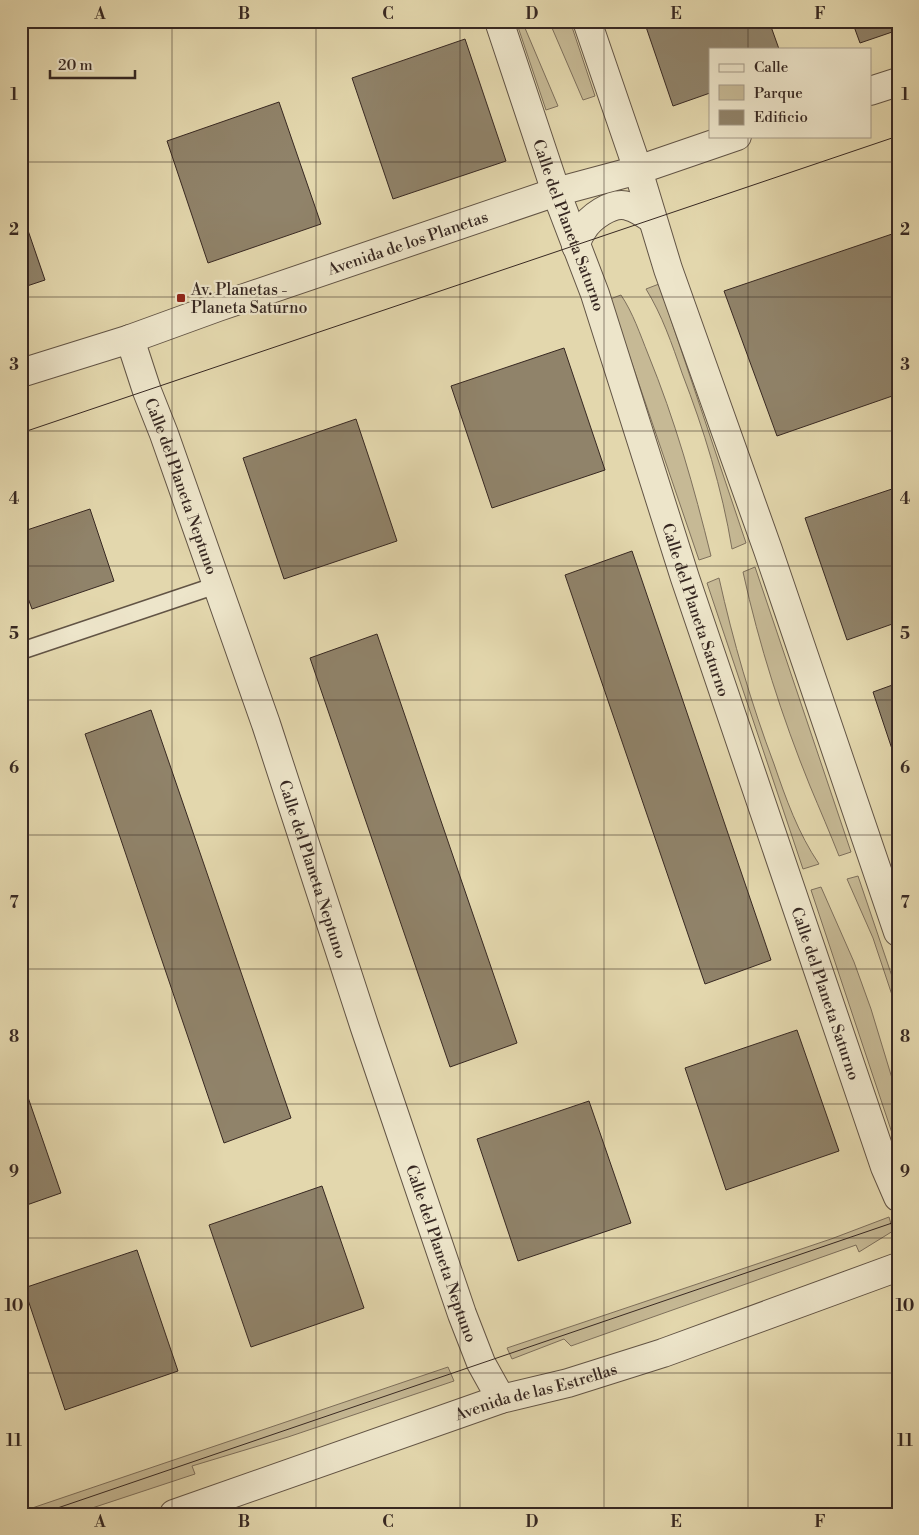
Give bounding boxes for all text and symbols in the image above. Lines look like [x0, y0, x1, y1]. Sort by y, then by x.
text: A [93, 4, 106, 24]
text: B [238, 4, 250, 24]
text: C [382, 4, 394, 24]
text: D [526, 4, 539, 24]
text: E [670, 4, 682, 24]
text: F [814, 4, 826, 24]
scale bar [50, 48, 135, 80]
legend [709, 48, 872, 138]
text: 20 m [58, 56, 93, 75]
text: Calle [754, 58, 788, 77]
text: Parque [754, 84, 803, 103]
text: 1 [10, 85, 18, 105]
text: 1 [901, 85, 909, 105]
text: Edificio [754, 108, 808, 127]
street label: Calle del Planeta Saturno [528, 137, 609, 314]
street label: Avenida de los Planetas [324, 207, 491, 280]
text: 2 [9, 220, 19, 240]
text: 2 [900, 220, 910, 240]
place label: Av. Planetas - Planeta Saturno [190, 280, 307, 318]
marker: Av. Planetas - Planeta Saturno [175, 292, 187, 304]
text: 3 [9, 355, 19, 375]
text: 3 [900, 355, 910, 375]
street label: Calle del Planeta Neptuno [140, 395, 222, 578]
text: 4 [9, 489, 20, 509]
text: 4 [900, 489, 911, 509]
street label: Calle del Planeta Saturno [657, 521, 734, 699]
text: 5 [9, 624, 19, 644]
text: 5 [900, 624, 910, 644]
text: 6 [9, 758, 19, 778]
text: 6 [900, 758, 910, 778]
street label: Calle del Planeta Neptuno [274, 778, 351, 961]
text: 7 [9, 893, 19, 913]
text: 7 [900, 893, 910, 913]
street label: Calle del Planeta Saturno [786, 904, 864, 1083]
text: 8 [9, 1027, 19, 1047]
text: 8 [900, 1027, 910, 1047]
text: 9 [9, 1162, 19, 1182]
street label: Calle del Planeta Neptuno [401, 1162, 481, 1345]
text: 9 [900, 1162, 910, 1182]
text: 10 [5, 1296, 23, 1316]
text: 10 [896, 1296, 914, 1316]
street label: Avenida de las Estrellas [451, 1359, 620, 1426]
text: 11 [6, 1431, 22, 1451]
text: 11 [897, 1431, 913, 1451]
text: A [93, 1512, 106, 1532]
text: B [238, 1512, 250, 1532]
text: C [382, 1512, 394, 1532]
text: D [526, 1512, 539, 1532]
text: E [670, 1512, 682, 1532]
text: F [814, 1512, 826, 1532]

